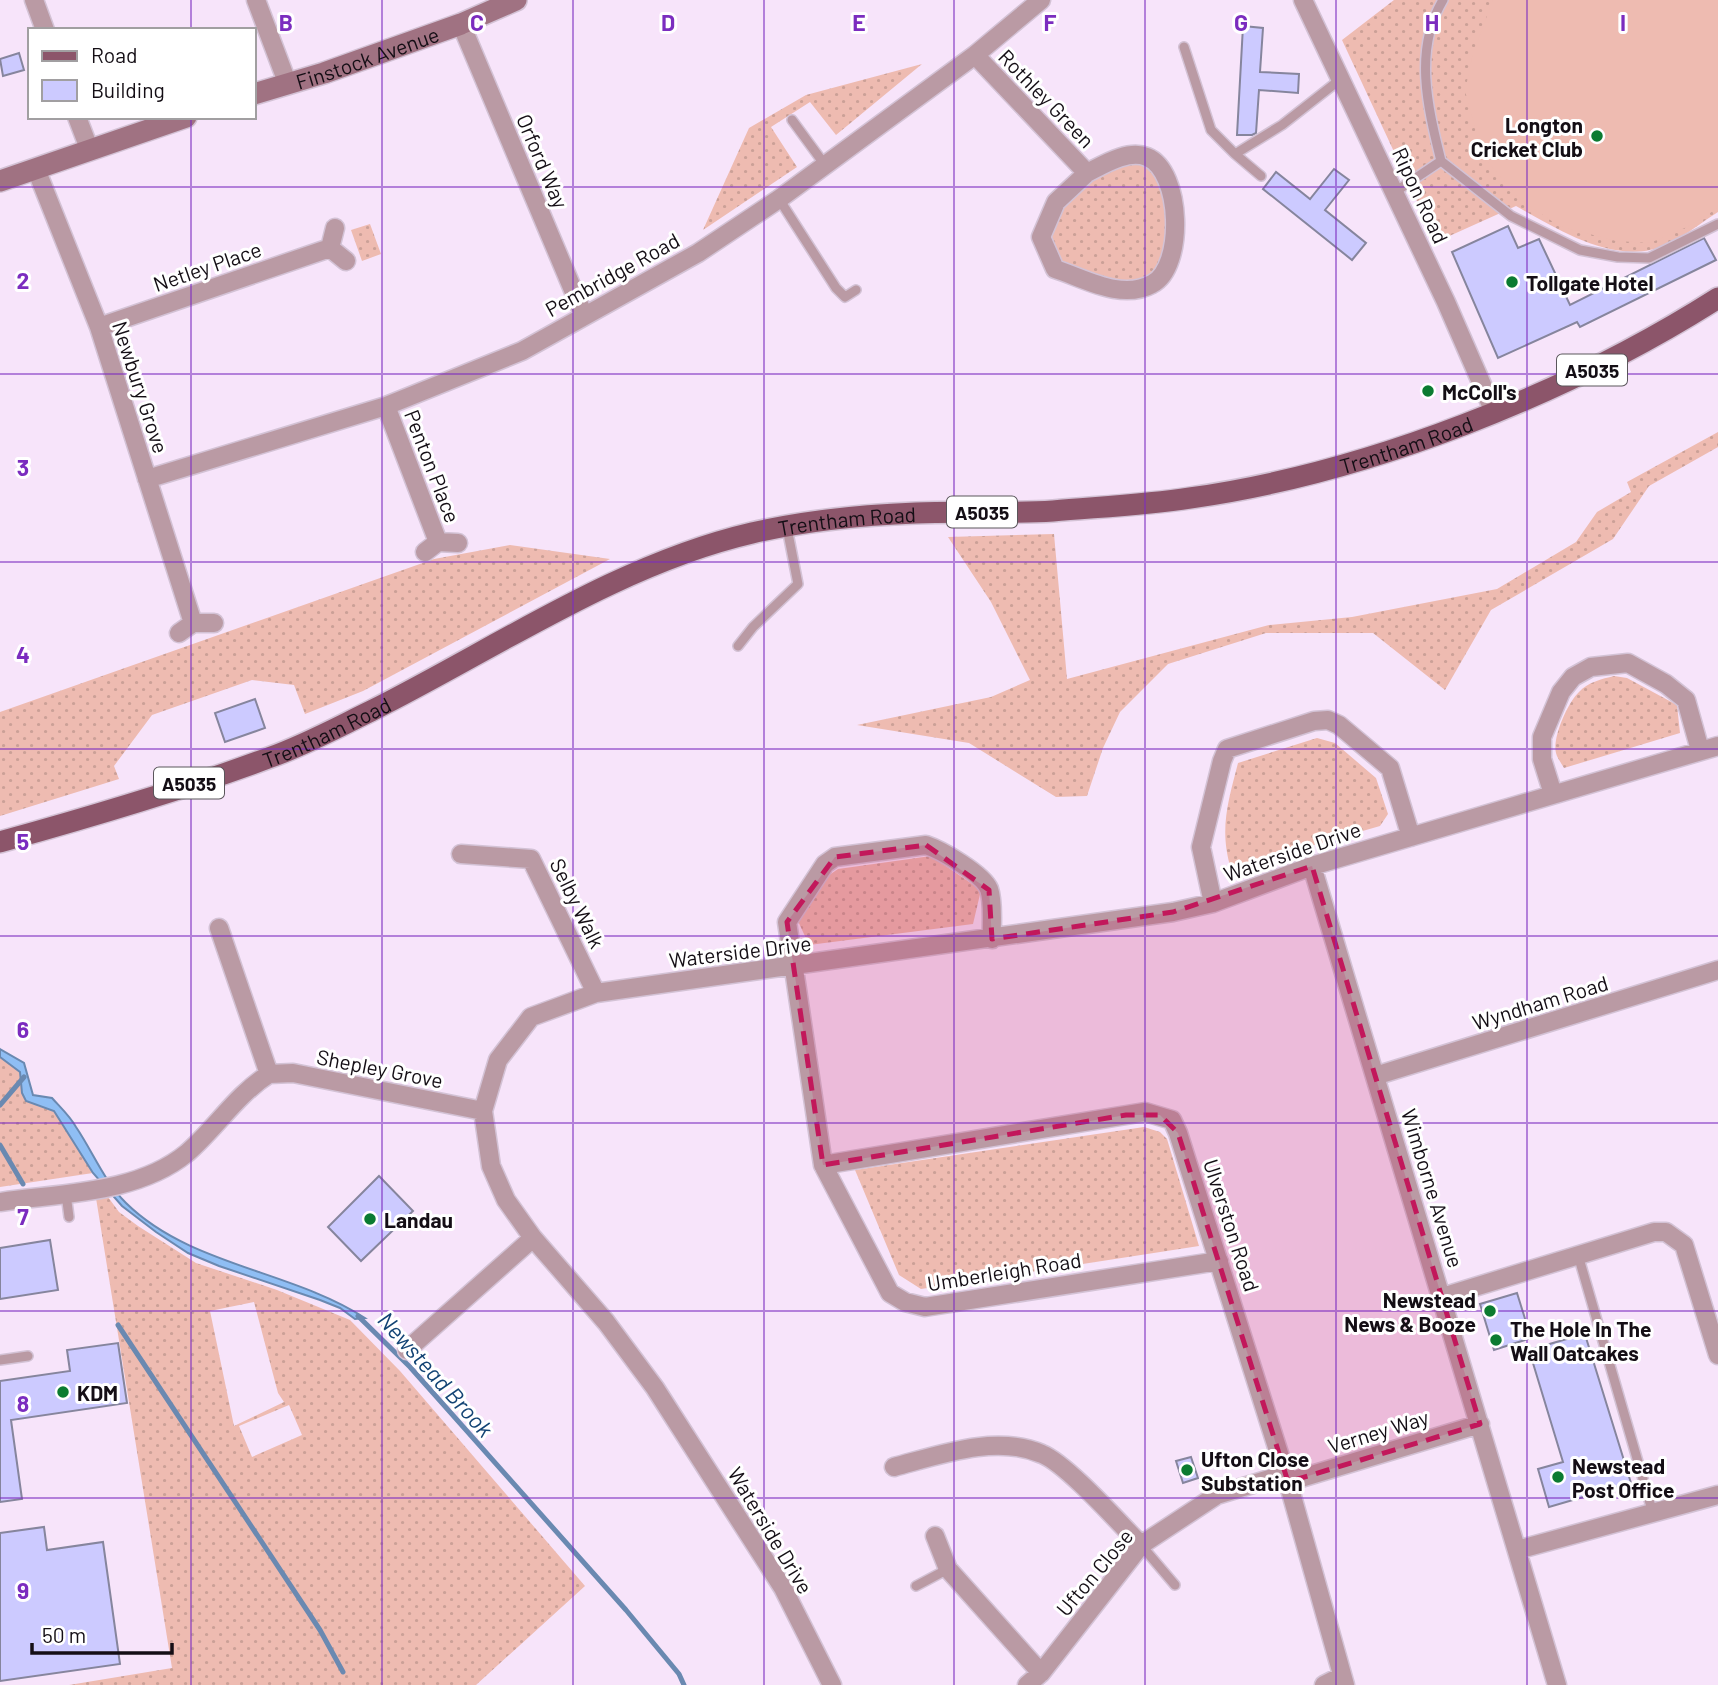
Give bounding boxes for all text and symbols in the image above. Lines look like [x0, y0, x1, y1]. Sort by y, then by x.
text: B [279, 8, 293, 36]
text: C [470, 8, 484, 36]
text: D [661, 8, 675, 36]
text: E [852, 8, 866, 36]
text: F [1044, 8, 1057, 36]
text: G [1234, 8, 1248, 36]
text: H [1425, 8, 1439, 36]
text: I [1620, 8, 1626, 36]
street label: Finstock Avenue [293, 21, 442, 93]
legend [28, 28, 256, 119]
text: Road [91, 42, 137, 67]
street label: Rothley Green [994, 44, 1100, 152]
text: Building [91, 77, 165, 102]
street label: Orford Way [512, 110, 574, 212]
place label: Longton Cricket Club [1471, 112, 1583, 161]
marker: Longton Cricket Club [1589, 128, 1605, 144]
street label: Ripon Road [1388, 143, 1454, 247]
street label: Pembridge Road [541, 227, 683, 321]
street label: Netley Place [150, 236, 264, 296]
text: 2 [17, 266, 29, 294]
place label: Tollgate Hotel [1526, 270, 1654, 295]
marker: Tollgate Hotel [1504, 274, 1520, 290]
street label: Newbury Grove [108, 318, 174, 456]
road number: A5035 [1557, 354, 1627, 386]
place label: McColl's [1442, 379, 1517, 404]
marker: McColl's [1420, 383, 1436, 399]
street label: Penton Place [400, 406, 466, 526]
street label: Trentham Road [1337, 410, 1476, 478]
text: 3 [17, 453, 29, 481]
road number: A5035 [947, 496, 1017, 527]
street label: Trentham Road [776, 500, 916, 540]
text: 4 [16, 640, 30, 668]
street label: Trentham Road [259, 691, 395, 772]
road number: A5035 [154, 768, 224, 798]
street label: Waterside Drive [1220, 816, 1364, 886]
text: 5 [17, 827, 29, 855]
street label: Selby Walk [546, 854, 610, 952]
street label: Waterside Drive [667, 930, 813, 972]
street label: Wyndham Road [1469, 969, 1611, 1035]
text: 6 [17, 1015, 29, 1043]
street label: Shepley Grove [315, 1044, 445, 1092]
street label: Wimborne Avenue [1397, 1106, 1469, 1270]
street label: Ulverston Road [1199, 1156, 1265, 1294]
text: 7 [17, 1202, 29, 1230]
place label: Landau [384, 1207, 453, 1232]
marker: Landau [362, 1211, 378, 1227]
street label: Umberleigh Road [925, 1246, 1083, 1296]
place label: Newstead News & Booze [1344, 1287, 1476, 1336]
marker: Newstead News & Booze [1482, 1303, 1498, 1319]
water label: Newstead Brook [372, 1306, 500, 1442]
place label: The Hole In The Wall Oatcakes [1510, 1316, 1651, 1365]
marker: The Hole In The Wall Oatcakes [1488, 1332, 1504, 1348]
place label: KDM [77, 1380, 118, 1405]
marker: KDM [55, 1384, 71, 1400]
text: 8 [17, 1389, 29, 1417]
street label: Verney Way [1325, 1404, 1432, 1458]
place label: Ufton Close Substation [1201, 1446, 1309, 1495]
place label: Newstead Post Office [1572, 1453, 1674, 1502]
street label: Waterside Drive [723, 1462, 819, 1598]
marker: Ufton Close Substation [1179, 1462, 1195, 1478]
marker: Newstead Post Office [1550, 1469, 1566, 1485]
street label: Ufton Close [1050, 1523, 1138, 1621]
text: 9 [17, 1576, 29, 1604]
scale bar [32, 1612, 172, 1656]
text: 50 m [42, 1622, 86, 1647]

